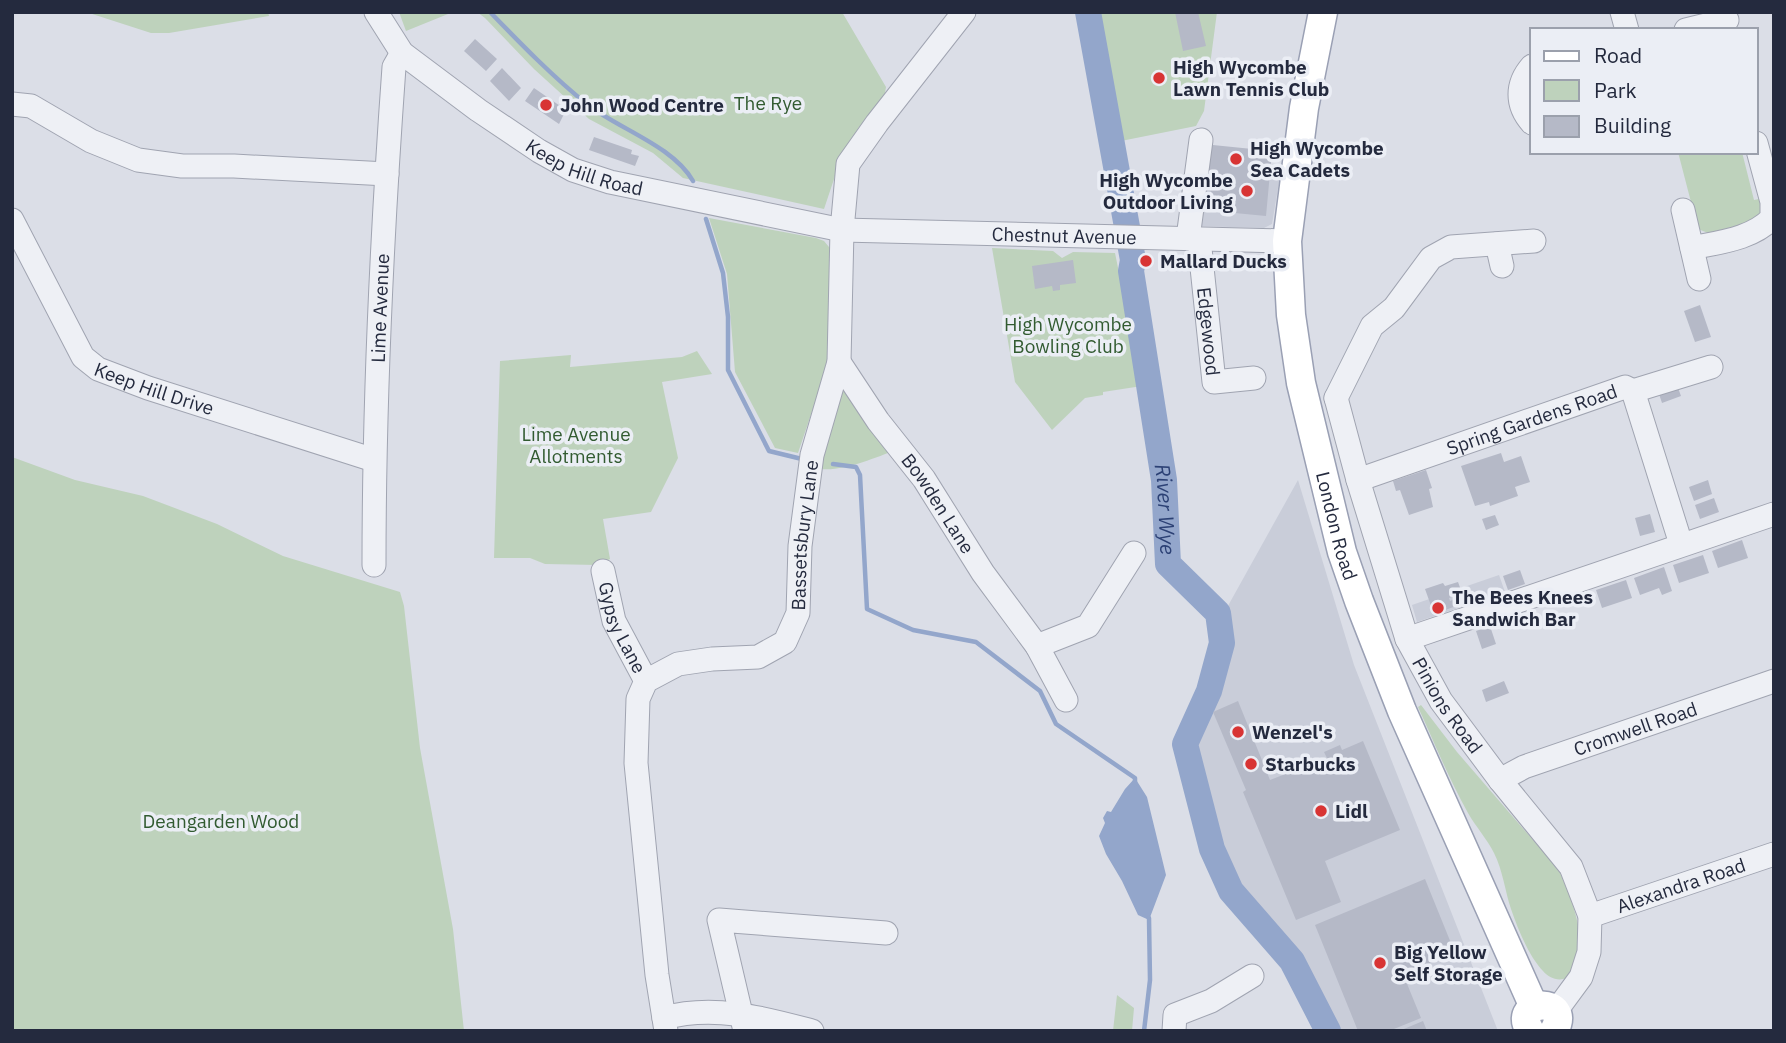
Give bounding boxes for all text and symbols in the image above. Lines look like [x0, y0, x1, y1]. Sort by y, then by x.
legend [1530, 28, 1758, 154]
text: Road [1594, 41, 1642, 69]
place label: High Wycombe Lawn Tennis Club [1173, 55, 1329, 101]
marker: High Wycombe Lawn Tennis Club [1151, 70, 1167, 86]
text: Park [1594, 76, 1637, 104]
park label: The Rye [734, 91, 802, 115]
place label: John Wood Centre [560, 93, 724, 117]
marker: John Wood Centre [538, 97, 554, 113]
text: Building [1594, 111, 1671, 139]
street label: Keep Hill Road [521, 134, 645, 201]
place label: High Wycombe Sea Cadets [1250, 136, 1384, 182]
marker: High Wycombe Sea Cadets [1228, 151, 1244, 167]
place label: High Wycombe Outdoor Living [1099, 168, 1234, 214]
marker: High Wycombe Outdoor Living [1239, 183, 1255, 199]
street label: Chestnut Avenue [991, 222, 1137, 249]
place label: Mallard Ducks [1160, 249, 1287, 273]
street label: Lime Avenue [366, 253, 394, 363]
marker: Mallard Ducks [1138, 253, 1154, 269]
street label: Edgewood [1192, 286, 1225, 377]
park label: High Wycombe Bowling Club [1004, 312, 1132, 358]
street label: Keep Hill Drive [91, 357, 217, 420]
street label: Spring Gardens Road [1443, 379, 1620, 460]
park label: Lime Avenue Allotments [521, 422, 631, 468]
street label: Bowden Lane [896, 449, 980, 558]
street label: Bassetsbury Lane [786, 458, 823, 611]
water label: River Wye [1149, 462, 1183, 555]
street label: London Road [1311, 469, 1363, 583]
street label: Gypsy Lane [594, 579, 652, 677]
place label: The Bees Knees Sandwich Bar [1452, 585, 1593, 631]
marker: The Bees Knees Sandwich Bar [1430, 600, 1446, 616]
street label: Pinions Road [1407, 653, 1488, 758]
street label: Cromwell Road [1570, 696, 1700, 761]
place label: Wenzel's [1252, 720, 1333, 744]
marker: Wenzel's [1230, 724, 1246, 740]
place label: Starbucks [1265, 752, 1356, 776]
marker: Starbucks [1243, 756, 1259, 772]
place label: Lidl [1335, 799, 1368, 823]
marker: Lidl [1313, 803, 1329, 819]
park label: Deangarden Wood [143, 809, 299, 833]
street label: Alexandra Road [1613, 853, 1749, 918]
place label: Big Yellow Self Storage [1394, 940, 1503, 986]
marker: Big Yellow Self Storage [1372, 955, 1388, 971]

